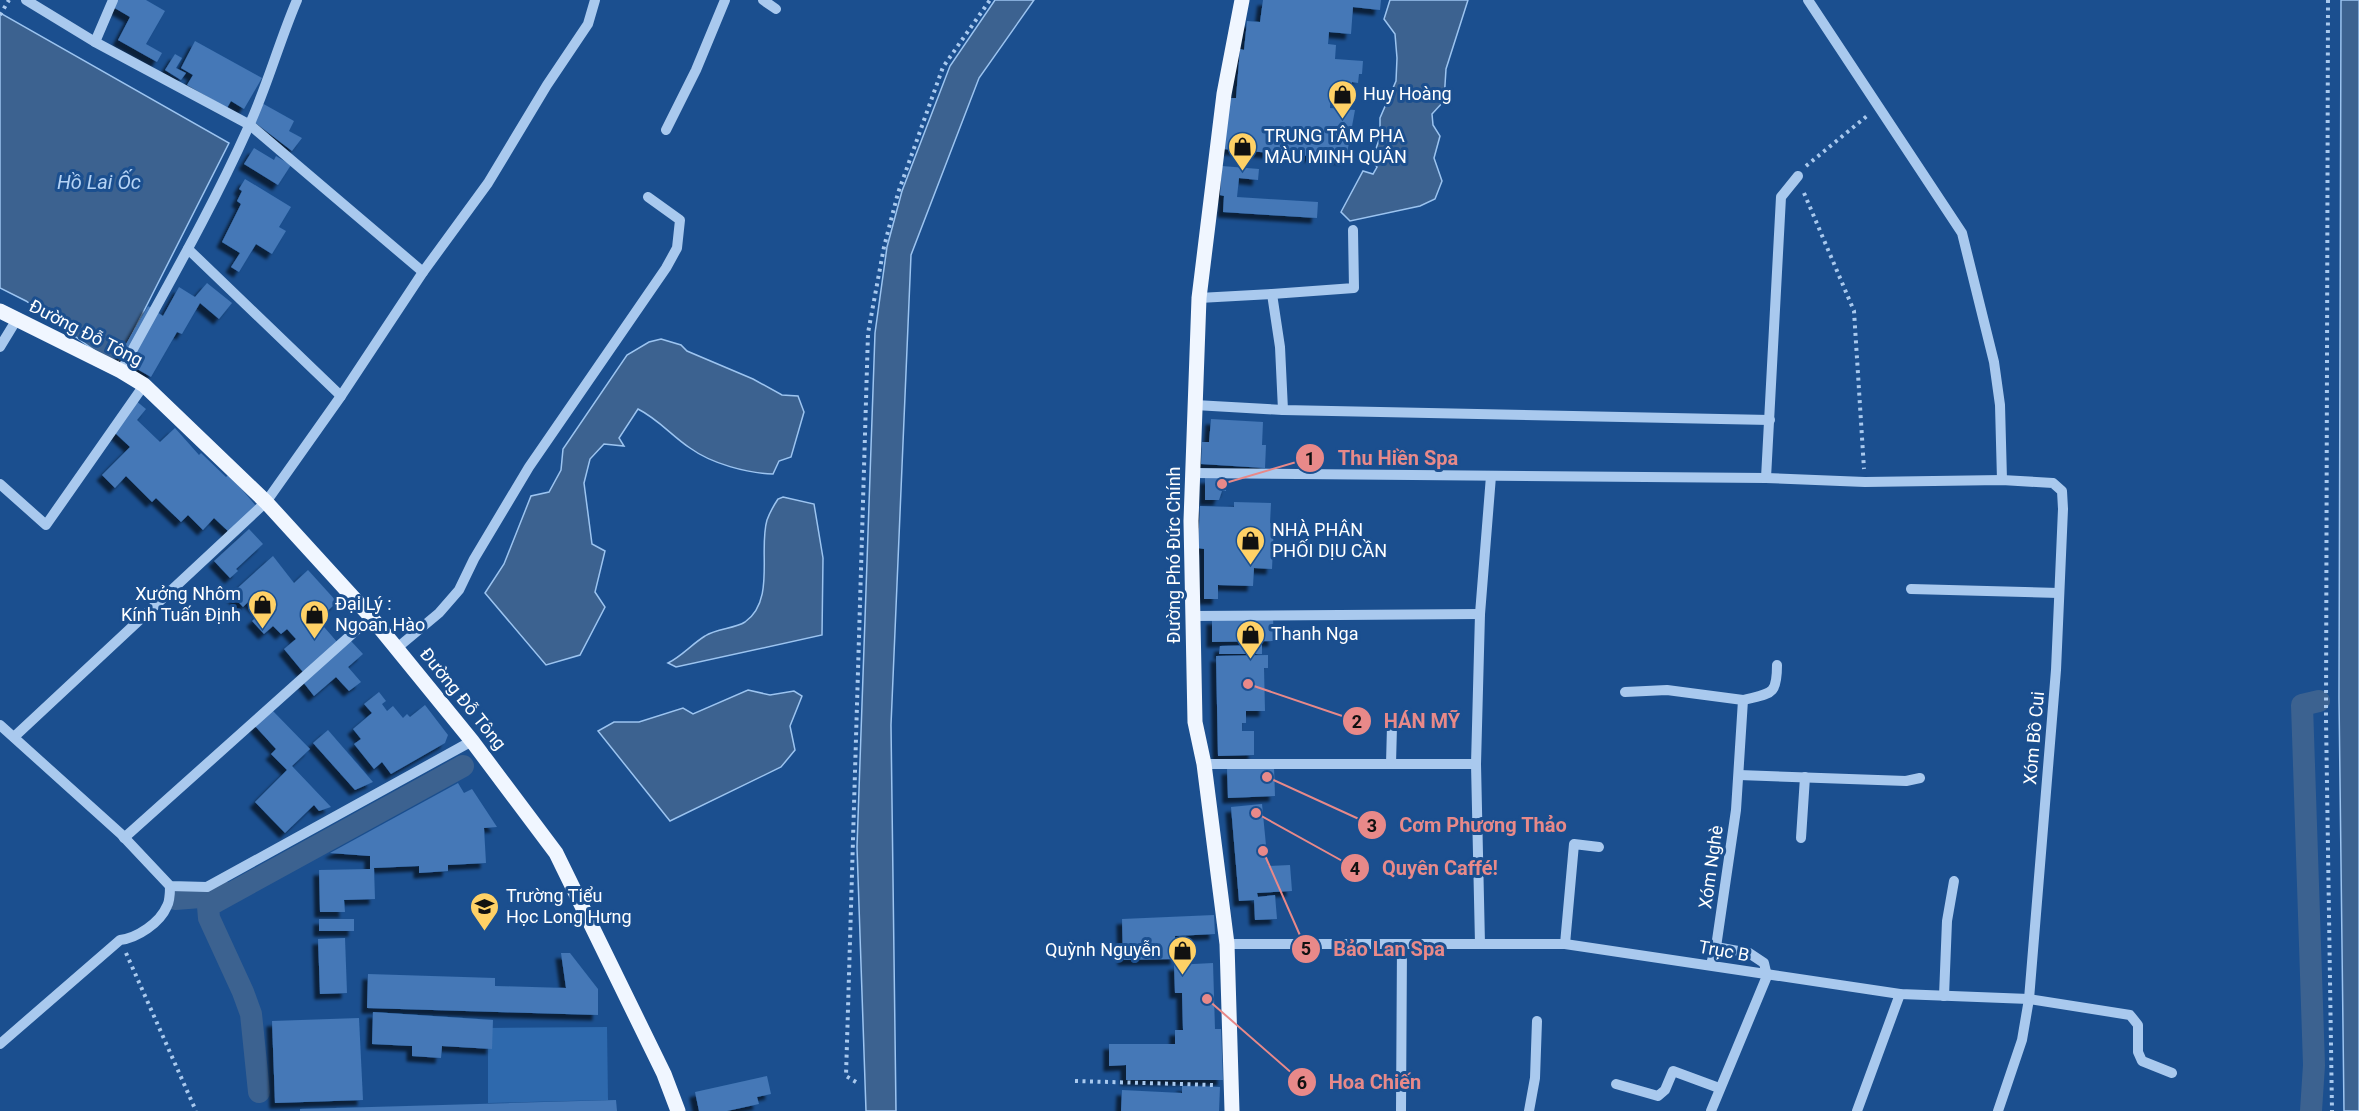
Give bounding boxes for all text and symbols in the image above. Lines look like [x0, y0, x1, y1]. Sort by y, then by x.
shop icon: Huy Hoàng [1326, 78, 1358, 120]
place label: Huy Hoàng [1363, 83, 1452, 104]
place label: TRUNG TÂM PHA MÀU MINH QUÂN [1264, 125, 1407, 167]
shop icon: TRUNG TÂM PHA MÀU MINH QUÂN [1227, 130, 1259, 172]
water label: Hồ Lai Ốc [57, 169, 141, 194]
street label: Đường Đỗ Tông [26, 295, 147, 370]
callout: Thu Hiền Spa [1295, 439, 1470, 477]
text: Thu Hiền Spa [1338, 446, 1459, 470]
text: 1 [1305, 448, 1315, 469]
street label: Đường Phó Đức Chính [1163, 466, 1184, 644]
place label: NHÀ PHÂN PHỐI DỊU CẦN [1272, 519, 1387, 561]
shop icon: NHÀ PHÂN PHỐI DỊU CẦN [1235, 524, 1267, 566]
place label: Xưởng Nhôm Kính Tuấn Định [121, 583, 241, 625]
shop icon: Xưởng Nhôm Kính Tuấn Định [246, 588, 278, 630]
place label: Đại Lý : Ngoan Hào [335, 593, 425, 635]
shop icon: Đại Lý : Ngoan Hào [298, 598, 330, 640]
shop icon: Thanh Nga [1234, 618, 1266, 660]
place label: Thanh Nga [1271, 623, 1359, 644]
street label: Đường Đỗ Tông [416, 644, 511, 754]
street label: Xóm Bồ Cui [2019, 690, 2048, 785]
callout: HÁN MỸ [1342, 702, 1472, 740]
text: HÁN MỸ [1384, 709, 1461, 733]
text: 2 [1352, 711, 1362, 732]
callout: Cơm Phương Thảo [1357, 806, 1579, 844]
text: Cơm Phương Thảo [1399, 813, 1567, 837]
text: 3 [1367, 815, 1377, 836]
street label: Xóm Nghè [1694, 824, 1727, 910]
callout: Quyên Caffé! [1340, 849, 1510, 887]
text: Quyên Caffé! [1382, 856, 1498, 880]
text: 4 [1350, 858, 1360, 879]
place label: Trường Tiểu Học Long Hưng [506, 885, 632, 927]
school or university icon: Trường Tiểu Học Long Hưng [469, 890, 501, 932]
callout: Bảo Lan Spa [1291, 930, 1456, 968]
shop icon: Quỳnh Nguyễn [1166, 934, 1198, 976]
street label: Trục B [1697, 936, 1751, 965]
text: Bảo Lan Spa [1333, 937, 1445, 961]
text: 5 [1301, 938, 1311, 959]
place label: Quỳnh Nguyễn [1045, 939, 1161, 960]
callout: Hoa Chiến [1287, 1063, 1433, 1101]
text: Hoa Chiến [1329, 1070, 1421, 1094]
text: 6 [1297, 1072, 1307, 1093]

